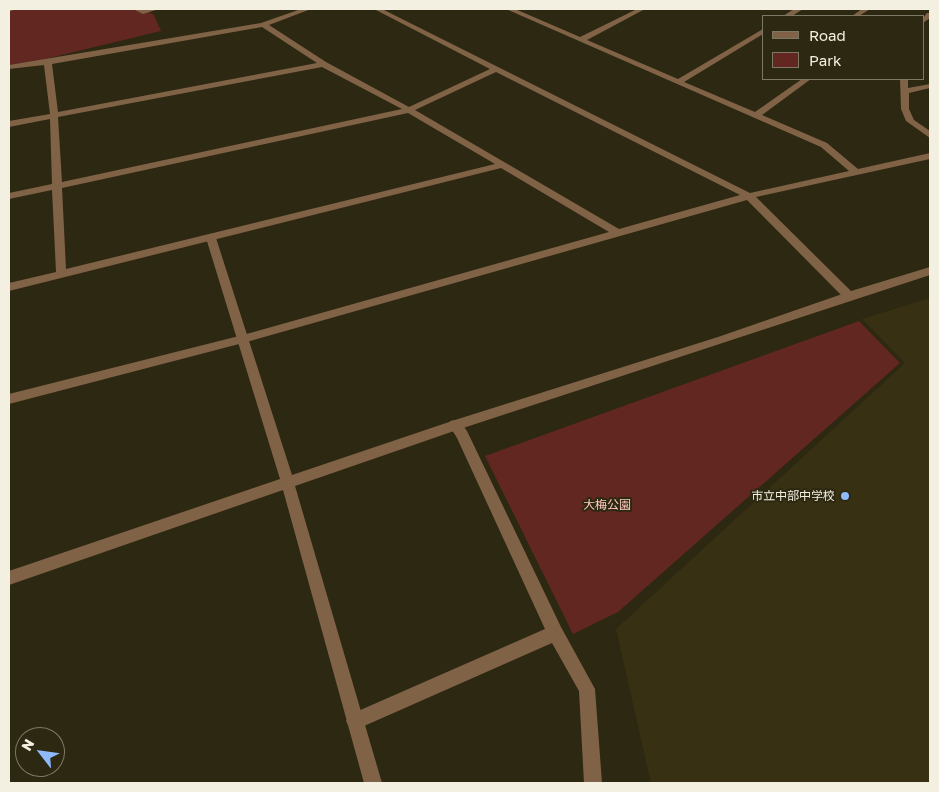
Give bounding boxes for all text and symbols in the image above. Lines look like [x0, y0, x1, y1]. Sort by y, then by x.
legend [762, 15, 924, 80]
text: Road [809, 26, 846, 44]
text: Park [809, 51, 841, 69]
place label: 市立中部中学校 [751, 489, 835, 503]
marker: 市立中部中学校 [839, 490, 851, 502]
park label: 大梅公園 [583, 498, 631, 512]
north arrow [15, 727, 65, 777]
text: N [17, 736, 37, 754]

